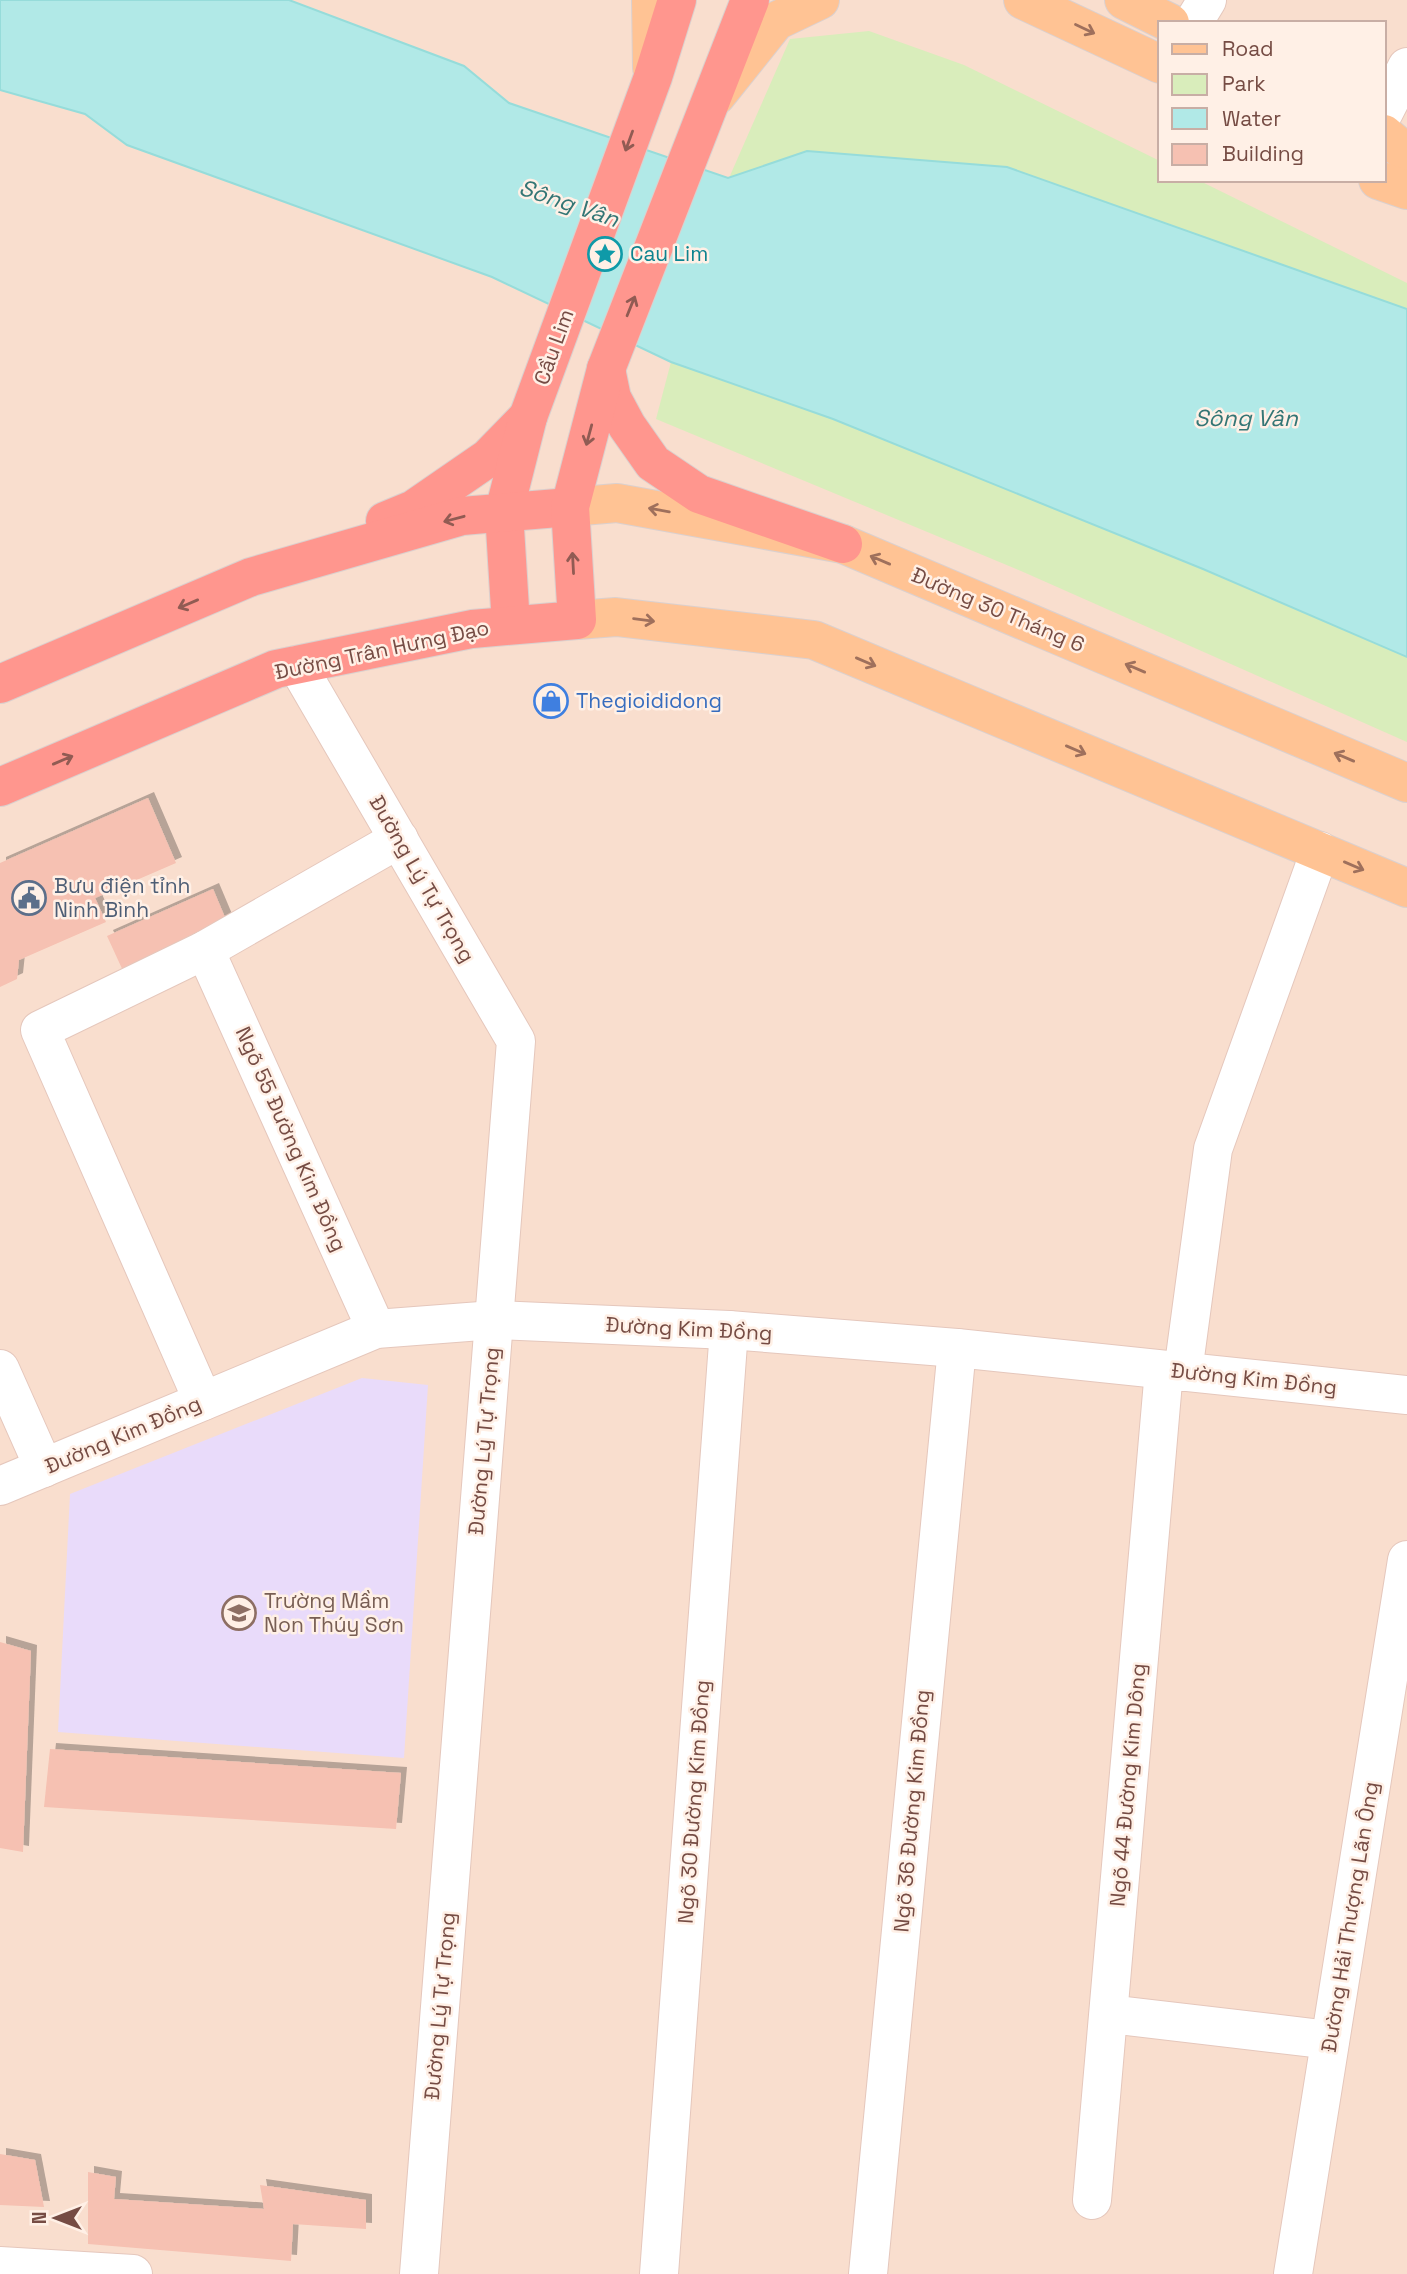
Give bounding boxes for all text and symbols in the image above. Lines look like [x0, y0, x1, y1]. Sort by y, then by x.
legend [1158, 21, 1386, 182]
one-way arrow [1074, 23, 1095, 36]
text: Road [1222, 35, 1274, 62]
text: Park [1222, 70, 1266, 97]
text: Water [1222, 105, 1281, 132]
one-way arrow [622, 130, 634, 152]
text: Building [1222, 140, 1304, 167]
water label: Sông Vân [515, 172, 624, 234]
place icon: Cau Lim [586, 235, 624, 273]
place label: Cau Lim [630, 240, 708, 267]
one-way arrow [626, 295, 639, 317]
street label: Cầu Lim [527, 305, 580, 388]
water label: Sông Vân [1194, 403, 1299, 433]
one-way arrow [582, 424, 595, 446]
one-way arrow [648, 503, 671, 517]
one-way arrow [443, 513, 465, 526]
one-way arrow [567, 552, 580, 575]
one-way arrow [870, 553, 891, 566]
street label: Đường 30 Tháng 6 [908, 561, 1089, 658]
one-way arrow [178, 598, 200, 611]
one-way arrow [633, 613, 655, 626]
street label: Đường Trân Hưng Đạo [272, 614, 492, 685]
one-way arrow [855, 656, 877, 669]
one-way arrow [1124, 661, 1146, 674]
shop icon: Thegioididong [532, 682, 570, 720]
place label: Thegioididong [576, 687, 722, 714]
one-way arrow [1065, 744, 1087, 757]
one-way arrow [1334, 750, 1355, 763]
one-way arrow [52, 753, 73, 766]
street label: Đường Lý Tự Trọng [364, 790, 481, 967]
one-way arrow [1343, 860, 1364, 873]
place label: Bưu điện tỉnh Ninh Bình [54, 872, 190, 923]
public building icon: Bưu điện tỉnh Ninh Bình [10, 879, 48, 917]
street label: Ngõ 55 Đường Kim Đồng [230, 1022, 353, 1255]
street label: Đường Kim Đồng [605, 1311, 773, 1346]
street label: Đường Lý Tự Trọng [462, 1346, 505, 1536]
street label: Đường Kim Đồng [1170, 1356, 1338, 1401]
street label: Đường Kim Đồng [41, 1390, 205, 1480]
place label: Trường Mầm Non Thúy Sơn [264, 1587, 404, 1638]
school or university icon: Trường Mầm Non Thúy Sơn [220, 1594, 258, 1632]
street label: Ngõ 44 Đường Kim Dông [1103, 1662, 1152, 1908]
street label: Ngõ 30 Đường Kim Đồng [672, 1679, 715, 1925]
street label: Ngõ 36 Đường Kim Đồng [887, 1688, 936, 1933]
street label: Đường Hải Thượng Lãn Ông [1315, 1780, 1384, 2054]
street label: Đường Lý Tự Trọng [418, 1911, 461, 2101]
north arrow [21, 2183, 91, 2253]
text: N [27, 2212, 52, 2224]

